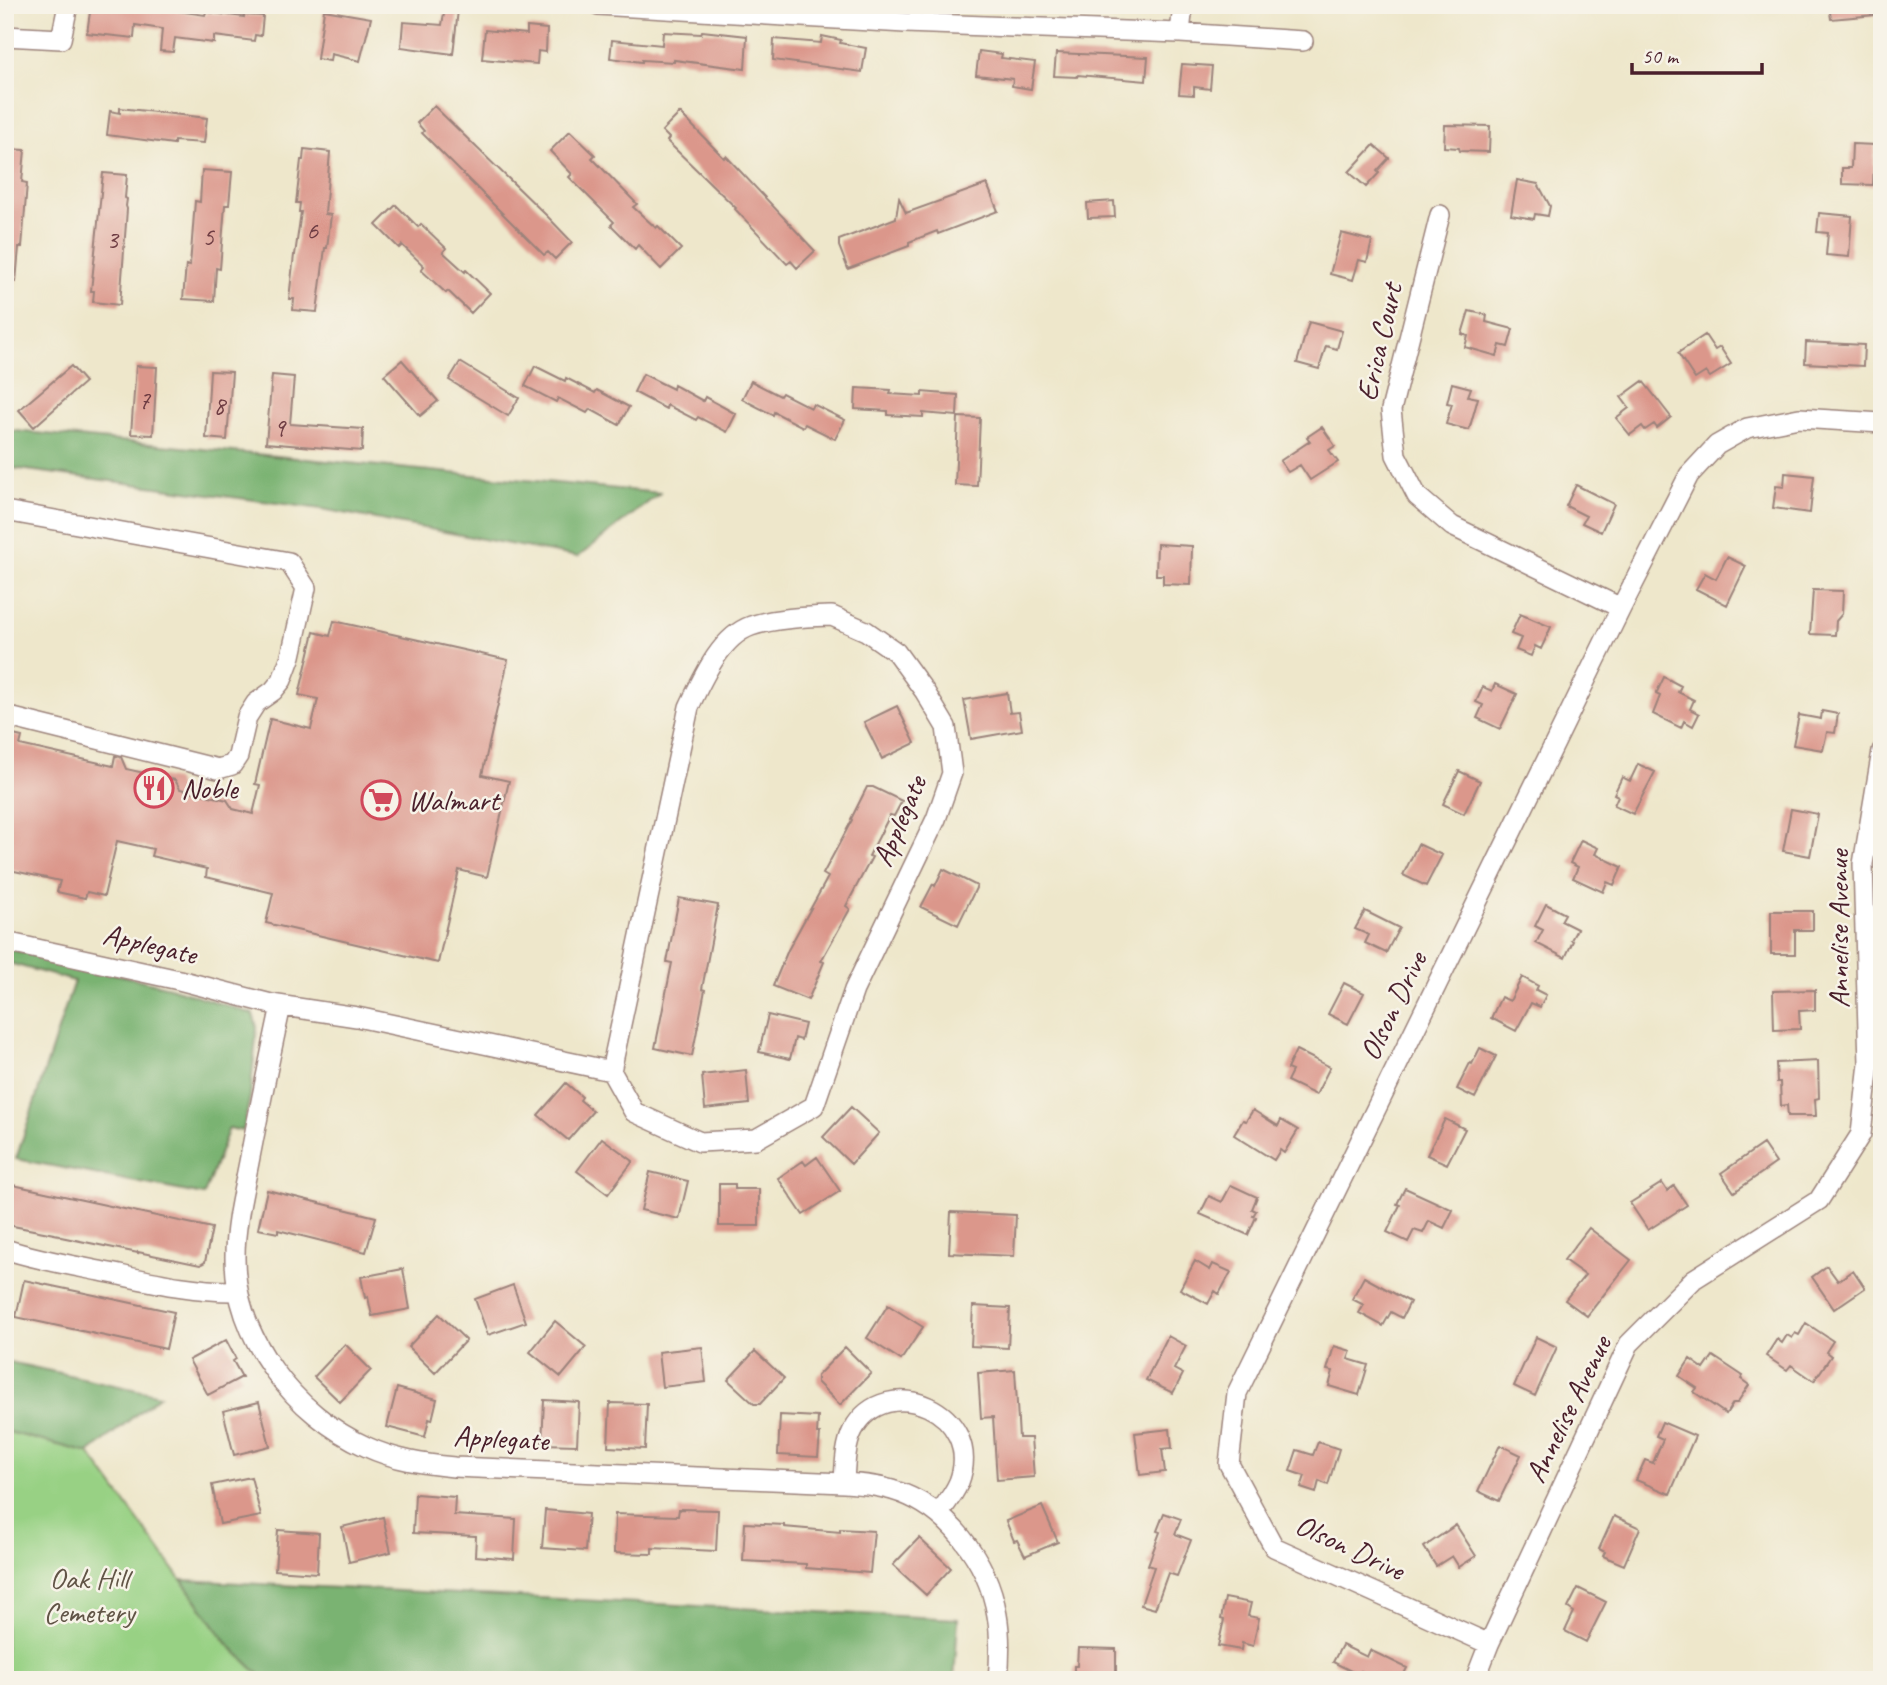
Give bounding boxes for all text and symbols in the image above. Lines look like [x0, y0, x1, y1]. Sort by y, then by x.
scale bar [1632, 32, 1761, 76]
text: 50 m [1642, 43, 1680, 69]
house number: 6 [306, 214, 319, 247]
house number: 5 [202, 220, 215, 253]
house number: 3 [106, 223, 120, 256]
street label: Erica Court [1347, 277, 1412, 404]
house number: 7 [138, 384, 151, 417]
house number: 8 [213, 389, 227, 422]
house number: 9 [273, 411, 287, 444]
restaurant icon: Noble [133, 767, 175, 809]
street label: Applegate [863, 768, 936, 872]
place label: Noble [181, 769, 240, 807]
supermarket icon: Walmart [360, 779, 402, 821]
place label: Walmart [408, 781, 502, 819]
street label: Annelise Avenue [1819, 847, 1857, 1008]
street label: Applegate [99, 915, 203, 974]
street label: Olson Drive [1351, 944, 1436, 1066]
street label: Annelise Avenue [1516, 1327, 1621, 1489]
street label: Applegate [453, 1417, 552, 1460]
street label: Olson Drive [1289, 1505, 1413, 1590]
park label: Oak Hill Cemetery [43, 1559, 137, 1631]

